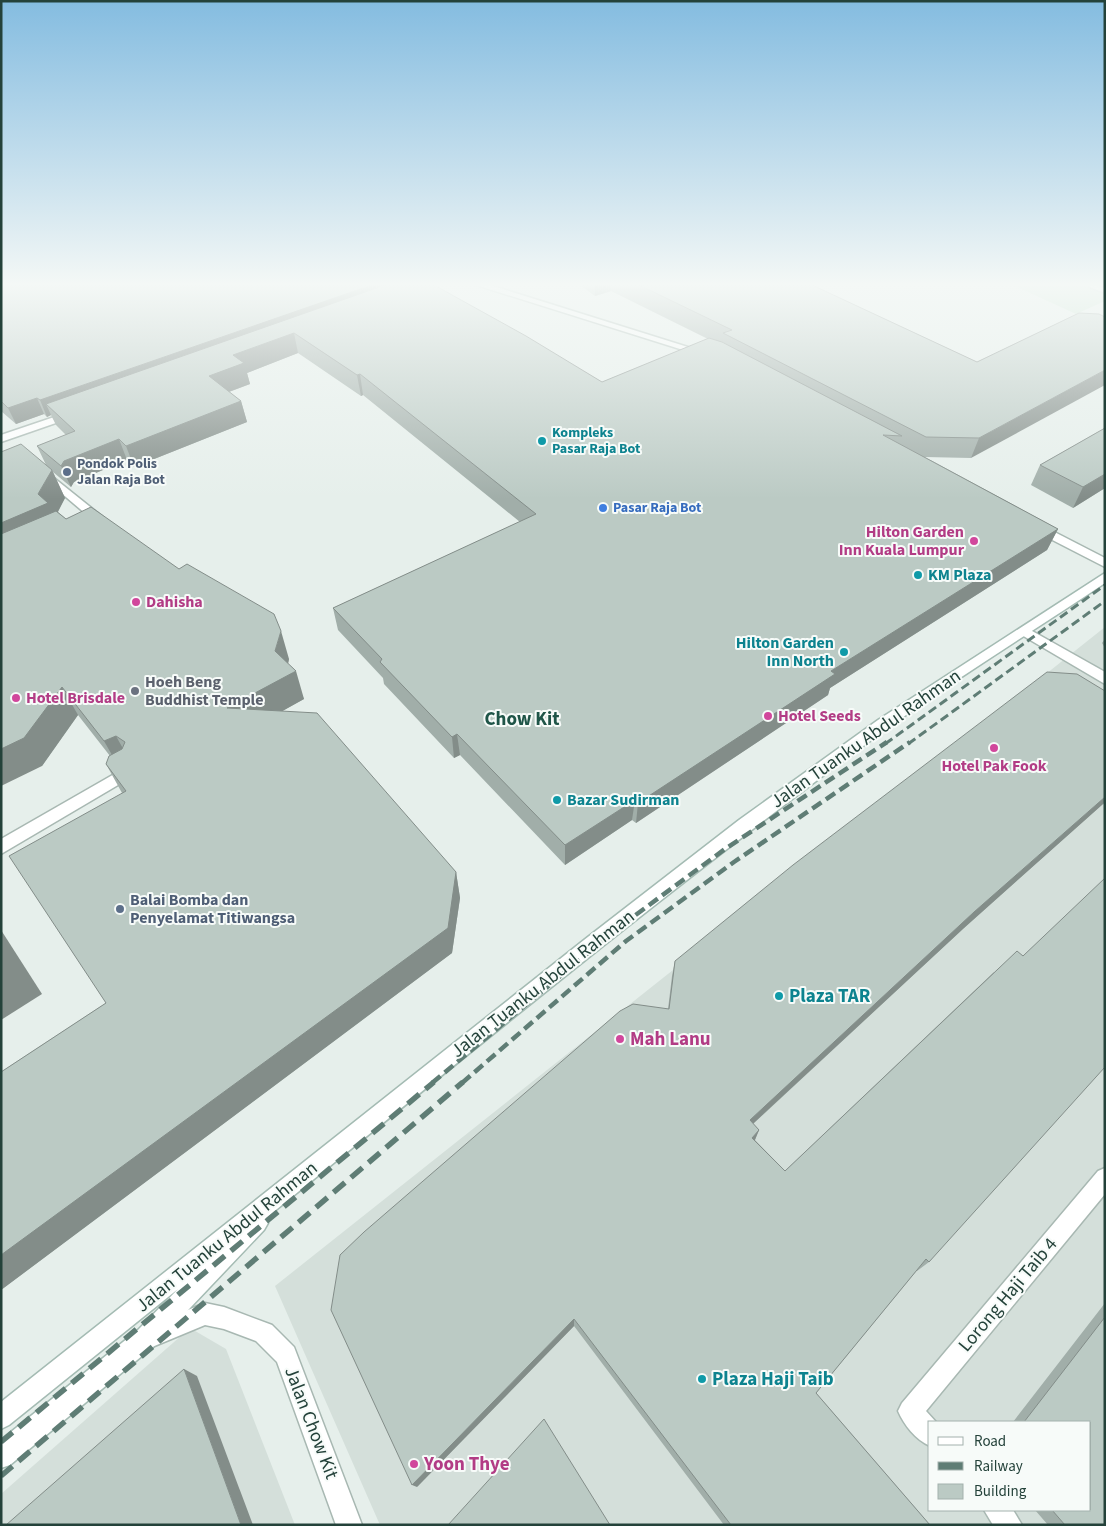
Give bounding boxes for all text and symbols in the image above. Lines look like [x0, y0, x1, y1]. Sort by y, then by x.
place label: Kompleks Pasar Raja Bot [552, 423, 641, 459]
marker: Kompleks Pasar Raja Bot [536, 435, 548, 447]
place label: Pondok Polis Jalan Raja Bot [77, 454, 165, 490]
marker: Pondok Polis Jalan Raja Bot [61, 466, 73, 478]
place label: Pasar Raja Bot [613, 498, 702, 518]
marker: Pasar Raja Bot [597, 502, 609, 514]
place label: Hilton Garden Inn Kuala Lumpur [839, 521, 965, 561]
marker: Hilton Garden Inn Kuala Lumpur [968, 535, 980, 547]
place label: KM Plaza [928, 564, 991, 586]
marker: KM Plaza [912, 569, 924, 581]
place label: Dahisha [146, 591, 203, 613]
marker: Dahisha [130, 596, 142, 608]
place label: Hilton Garden Inn North [736, 632, 834, 672]
marker: Hilton Garden Inn North [838, 646, 850, 658]
street label: Jalan Tuanku Abdul Rahman [765, 663, 967, 815]
place label: Hoeh Beng Buddhist Temple [145, 671, 263, 711]
marker: Hoeh Beng Buddhist Temple [129, 685, 141, 697]
place label: Hotel Brisdale [26, 687, 125, 709]
marker: Hotel Brisdale [10, 692, 22, 704]
place label: Hotel Seeds [778, 705, 861, 727]
district label: Chow Kit [484, 706, 560, 733]
marker: Hotel Seeds [762, 710, 774, 722]
marker: Hotel Pak Fook [988, 742, 1000, 754]
place label: Hotel Pak Fook [941, 755, 1047, 777]
place label: Bazar Sudirman [567, 789, 680, 811]
marker: Bazar Sudirman [551, 794, 563, 806]
place label: Balai Bomba dan Penyelamat Titiwangsa [130, 889, 295, 929]
marker: Balai Bomba dan Penyelamat Titiwangsa [114, 903, 126, 915]
street label: Jalan Tuanku Abdul Rahman [445, 904, 641, 1064]
place label: Plaza TAR [789, 983, 871, 1010]
marker: Plaza TAR [773, 990, 785, 1002]
place label: Mah Lanu [630, 1026, 711, 1053]
marker: Mah Lanu [614, 1033, 626, 1045]
street label: Jalan Tuanku Abdul Rahman [130, 1155, 324, 1319]
street label: Lorong Haji Taib 4 [952, 1232, 1064, 1358]
street label: Jalan Chow Kit [277, 1363, 345, 1484]
place label: Plaza Haji Taib [712, 1366, 834, 1393]
marker: Plaza Haji Taib [696, 1373, 708, 1385]
legend [928, 1421, 1091, 1511]
text: Road [974, 1431, 1006, 1452]
place label: Yoon Thye [423, 1451, 510, 1478]
text: Railway [974, 1456, 1023, 1477]
marker: Yoon Thye [408, 1458, 420, 1470]
text: Building [974, 1481, 1027, 1502]

